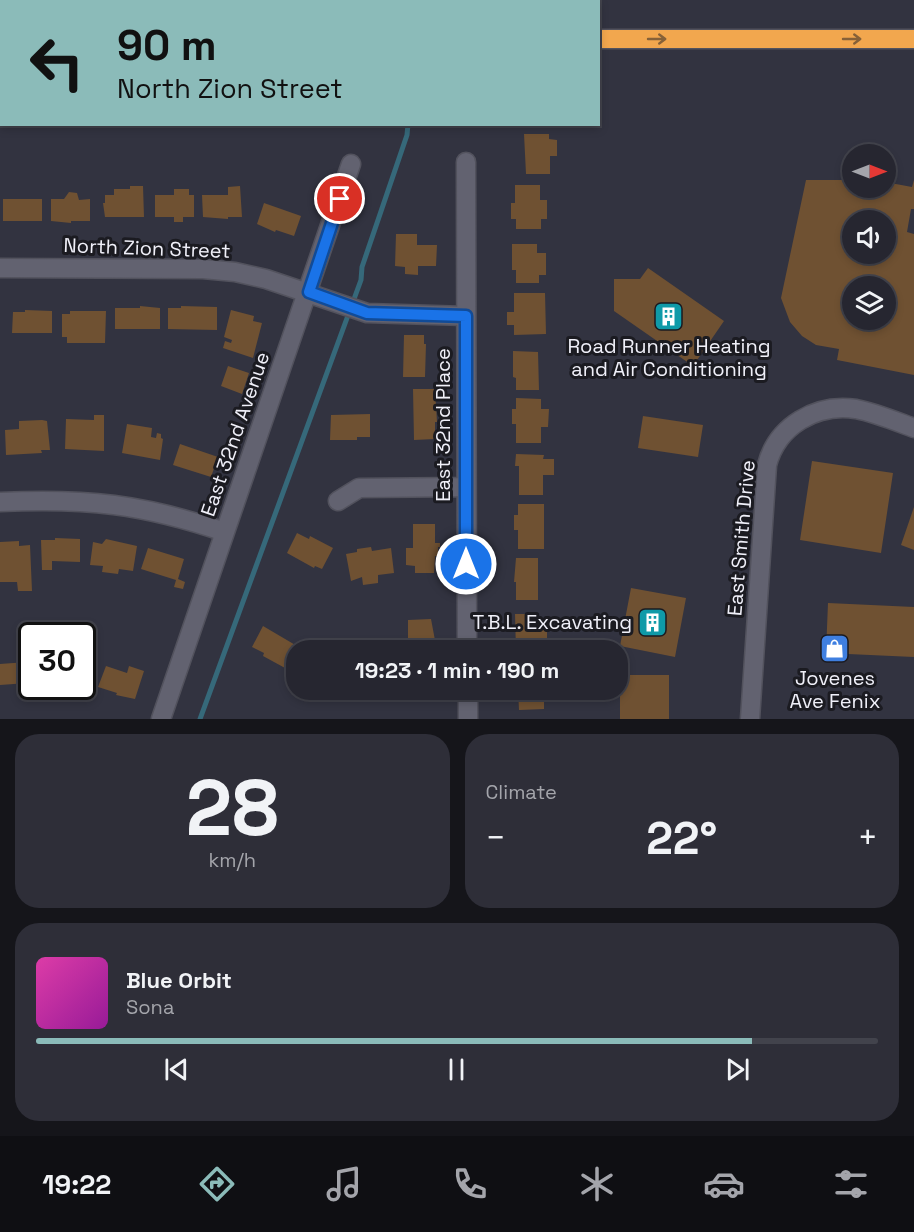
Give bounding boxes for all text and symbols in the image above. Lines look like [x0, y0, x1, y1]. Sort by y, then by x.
text: 90 m [117, 19, 217, 72]
icon: left [18, 24, 96, 102]
one-way arrow [646, 33, 666, 45]
one-way arrow [841, 33, 861, 45]
text: North Zion Street [117, 71, 343, 106]
north arrow [842, 144, 896, 198]
map controls [842, 144, 896, 330]
pin [314, 173, 365, 224]
icon: arrive [323, 182, 356, 215]
button: sound [842, 210, 896, 264]
street label: North Zion Street [63, 232, 231, 264]
button: layers [842, 276, 896, 330]
building icon: Road Runner Heating and Air Conditioning [653, 300, 685, 332]
place label: Road Runner Heating and Air Conditioning [567, 333, 771, 382]
street label: East 32nd Avenue [195, 348, 275, 520]
street label: East 32nd Place [430, 348, 456, 502]
street label: East Smith Drive [721, 459, 761, 617]
position arrow [434, 532, 498, 596]
building icon: T.B.L. Excavating [637, 606, 669, 638]
place label: T.B.L. Excavating [472, 609, 632, 635]
speed limit sign: 30 [18, 622, 96, 700]
shop icon: Jovenes Ave Fenix [819, 632, 851, 664]
text: 19:23 · 1 min · 190 m [355, 656, 559, 684]
place label: Jovenes Ave Fenix [789, 665, 881, 714]
text: 28 [186, 758, 279, 858]
text: Climate [486, 779, 557, 805]
text: 22° [646, 810, 717, 867]
text: − [486, 817, 506, 859]
text: + [858, 817, 878, 859]
text: km/h [208, 847, 256, 873]
text: Blue Orbit [126, 966, 232, 994]
text: Sona [126, 994, 174, 1020]
icon: previous [160, 1053, 193, 1086]
icon: pause [440, 1053, 473, 1086]
icon: next [721, 1053, 754, 1086]
icon: directions [196, 1163, 238, 1205]
icon: music [323, 1163, 365, 1205]
icon: phone [449, 1163, 491, 1205]
icon: climate [576, 1163, 618, 1205]
icon: car [703, 1163, 745, 1205]
icon: filters [830, 1163, 872, 1205]
text: 19:22 [42, 1167, 111, 1202]

